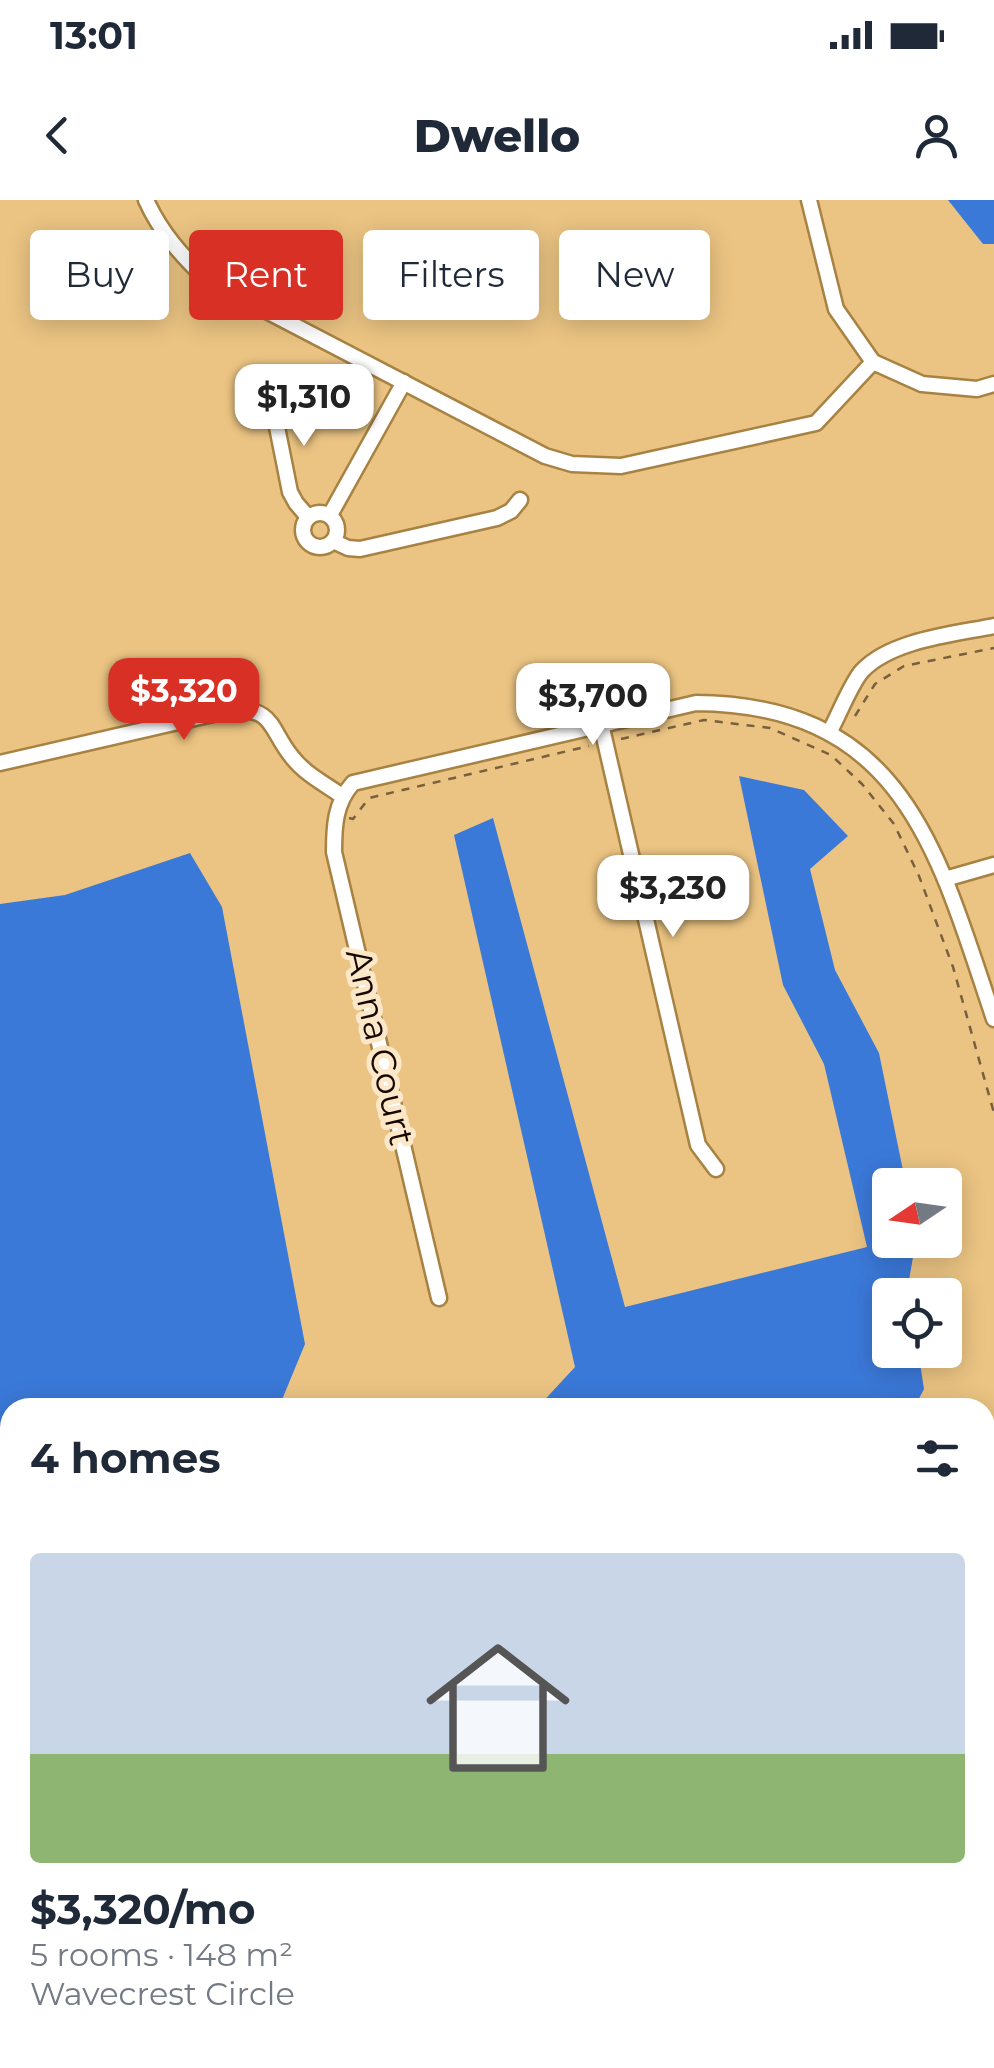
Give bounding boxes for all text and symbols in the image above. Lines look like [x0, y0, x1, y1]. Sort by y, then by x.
text: 13:01 [50, 12, 138, 59]
icon: back [30, 108, 85, 163]
text: Dwello [414, 108, 580, 163]
icon: person [909, 108, 964, 163]
chip: Buy [30, 230, 169, 320]
chip: Rent [189, 230, 343, 320]
chip: Filters [363, 230, 539, 320]
chip: New [559, 230, 710, 320]
pin: $1,310 [223, 364, 385, 449]
text: $1,310 [257, 377, 351, 416]
pin: $3,320 [103, 658, 265, 743]
pin: $3,700 [512, 663, 674, 748]
text: $3,320 [130, 671, 238, 710]
text: $3,700 [538, 676, 648, 715]
pin: $3,230 [592, 855, 754, 940]
text: $3,230 [619, 868, 727, 907]
street label: Anna Court [337, 944, 424, 1149]
north arrow [872, 1168, 962, 1258]
map controls [872, 1168, 962, 1368]
button: locate [872, 1278, 962, 1368]
icon: filters [910, 1431, 965, 1486]
text: 4 homes [30, 1432, 221, 1484]
icon: home [408, 1618, 588, 1798]
text: $3,320/mo [30, 1883, 256, 1935]
text: 5 rooms · 148 m² [30, 1935, 293, 1974]
text: Wavecrest Circle [30, 1974, 295, 2013]

